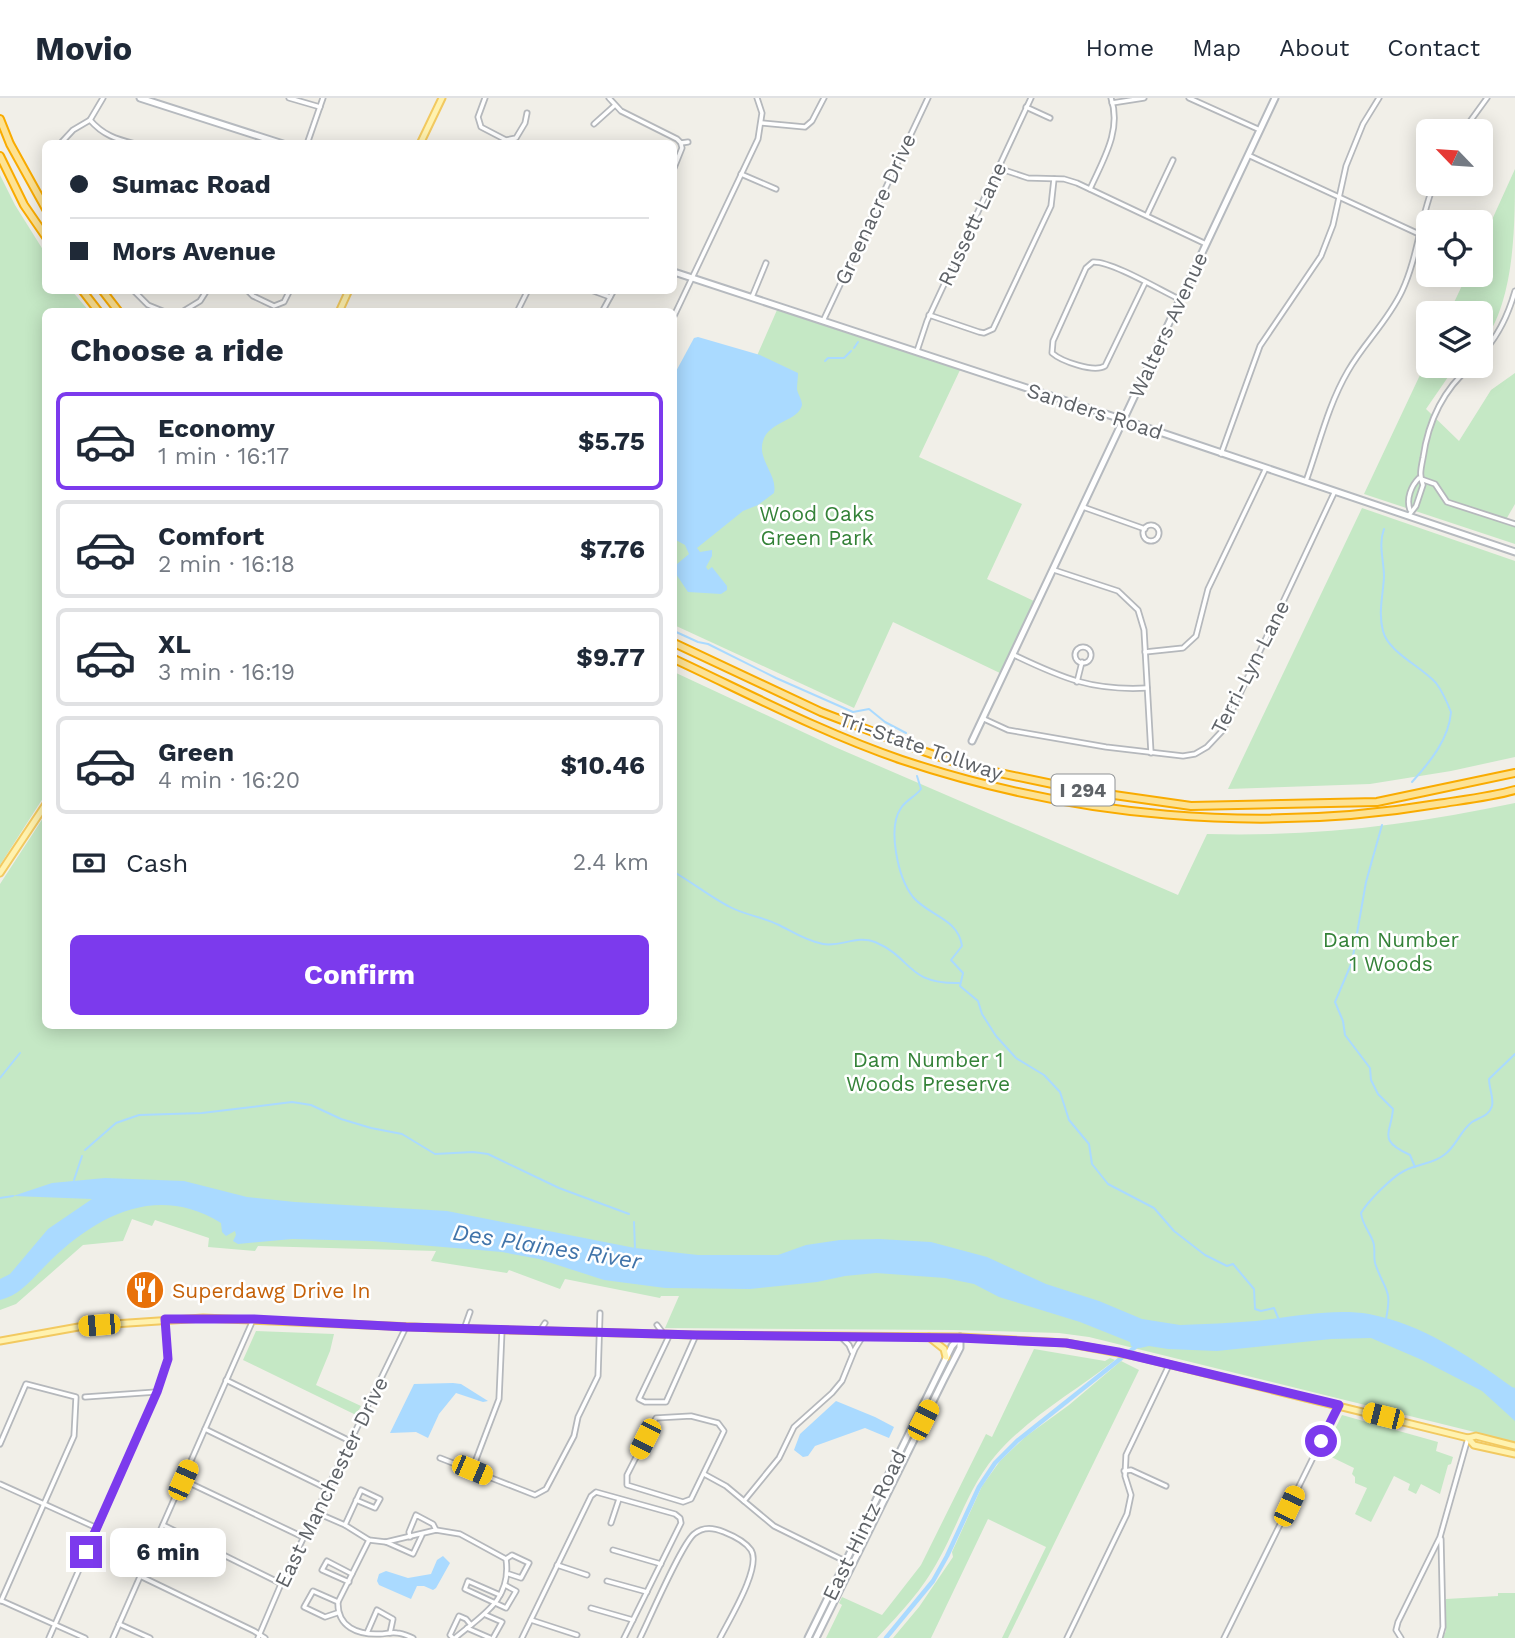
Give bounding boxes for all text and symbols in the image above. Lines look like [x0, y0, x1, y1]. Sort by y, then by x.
text: Movio [35, 29, 132, 68]
text: Home [1086, 34, 1154, 62]
text: Map [1192, 34, 1241, 62]
text: About [1279, 34, 1349, 62]
text: Contact [1387, 34, 1480, 62]
north arrow [1416, 119, 1493, 196]
map controls [1416, 119, 1493, 378]
street label: Greenacre Drive [829, 129, 921, 289]
street label: Russett Lane [932, 158, 1012, 290]
text: Sumac Road [112, 169, 271, 199]
button: locate [1416, 210, 1493, 287]
text: Mors Avenue [112, 236, 276, 266]
street label: Walters Avenue [1123, 248, 1213, 402]
button: layers [1416, 301, 1493, 378]
text: Choose a ride [70, 331, 284, 369]
street label: Sanders Road [1024, 377, 1166, 445]
icon: car [74, 410, 137, 473]
text: Economy [158, 413, 275, 443]
text: $5.75 [578, 426, 645, 456]
text: 1 min · 16:17 [158, 443, 289, 470]
park label: Wood Oaks Green Park [759, 501, 875, 550]
icon: car [74, 518, 137, 581]
text: Comfort [158, 521, 264, 551]
text: $7.76 [580, 534, 645, 564]
text: 2 min · 16:18 [158, 551, 295, 578]
street label: Terri-Lyn Lane [1205, 596, 1295, 738]
icon: car [74, 626, 137, 689]
text: XL [158, 629, 191, 659]
text: $9.77 [576, 642, 645, 672]
text: 3 min · 16:19 [158, 659, 295, 686]
street label: Tri-State Tollway [836, 706, 1006, 786]
icon: car [74, 734, 137, 797]
text: Green [158, 737, 234, 767]
text: $10.46 [560, 750, 645, 780]
text: 4 min · 16:20 [158, 767, 300, 794]
road number: I 294 [1052, 775, 1114, 806]
icon: cash [70, 844, 108, 882]
text: Cash [126, 848, 188, 878]
text: 2.4 km [573, 849, 649, 876]
park label: Dam Number 1 Woods [1323, 927, 1460, 976]
button: Confirm [70, 935, 649, 1015]
park label: Dam Number 1 Woods Preserve [846, 1047, 1010, 1096]
water label: Des Plaines River [451, 1219, 644, 1275]
restaurant icon: Superdawg Drive In [124, 1269, 166, 1311]
place label: Superdawg Drive In [172, 1278, 371, 1303]
car [78, 1313, 121, 1337]
street label: East Manchester Drive [269, 1373, 393, 1591]
car [905, 1397, 942, 1443]
car [1361, 1401, 1406, 1431]
car [627, 1416, 664, 1462]
route start [1305, 1425, 1337, 1457]
street label: East Hintz Road [817, 1446, 911, 1604]
car [449, 1452, 496, 1488]
car [165, 1457, 202, 1503]
car [1271, 1483, 1308, 1529]
callout: 6 min [110, 1528, 226, 1576]
route end [70, 1536, 102, 1568]
text: 6 min [136, 1539, 200, 1566]

